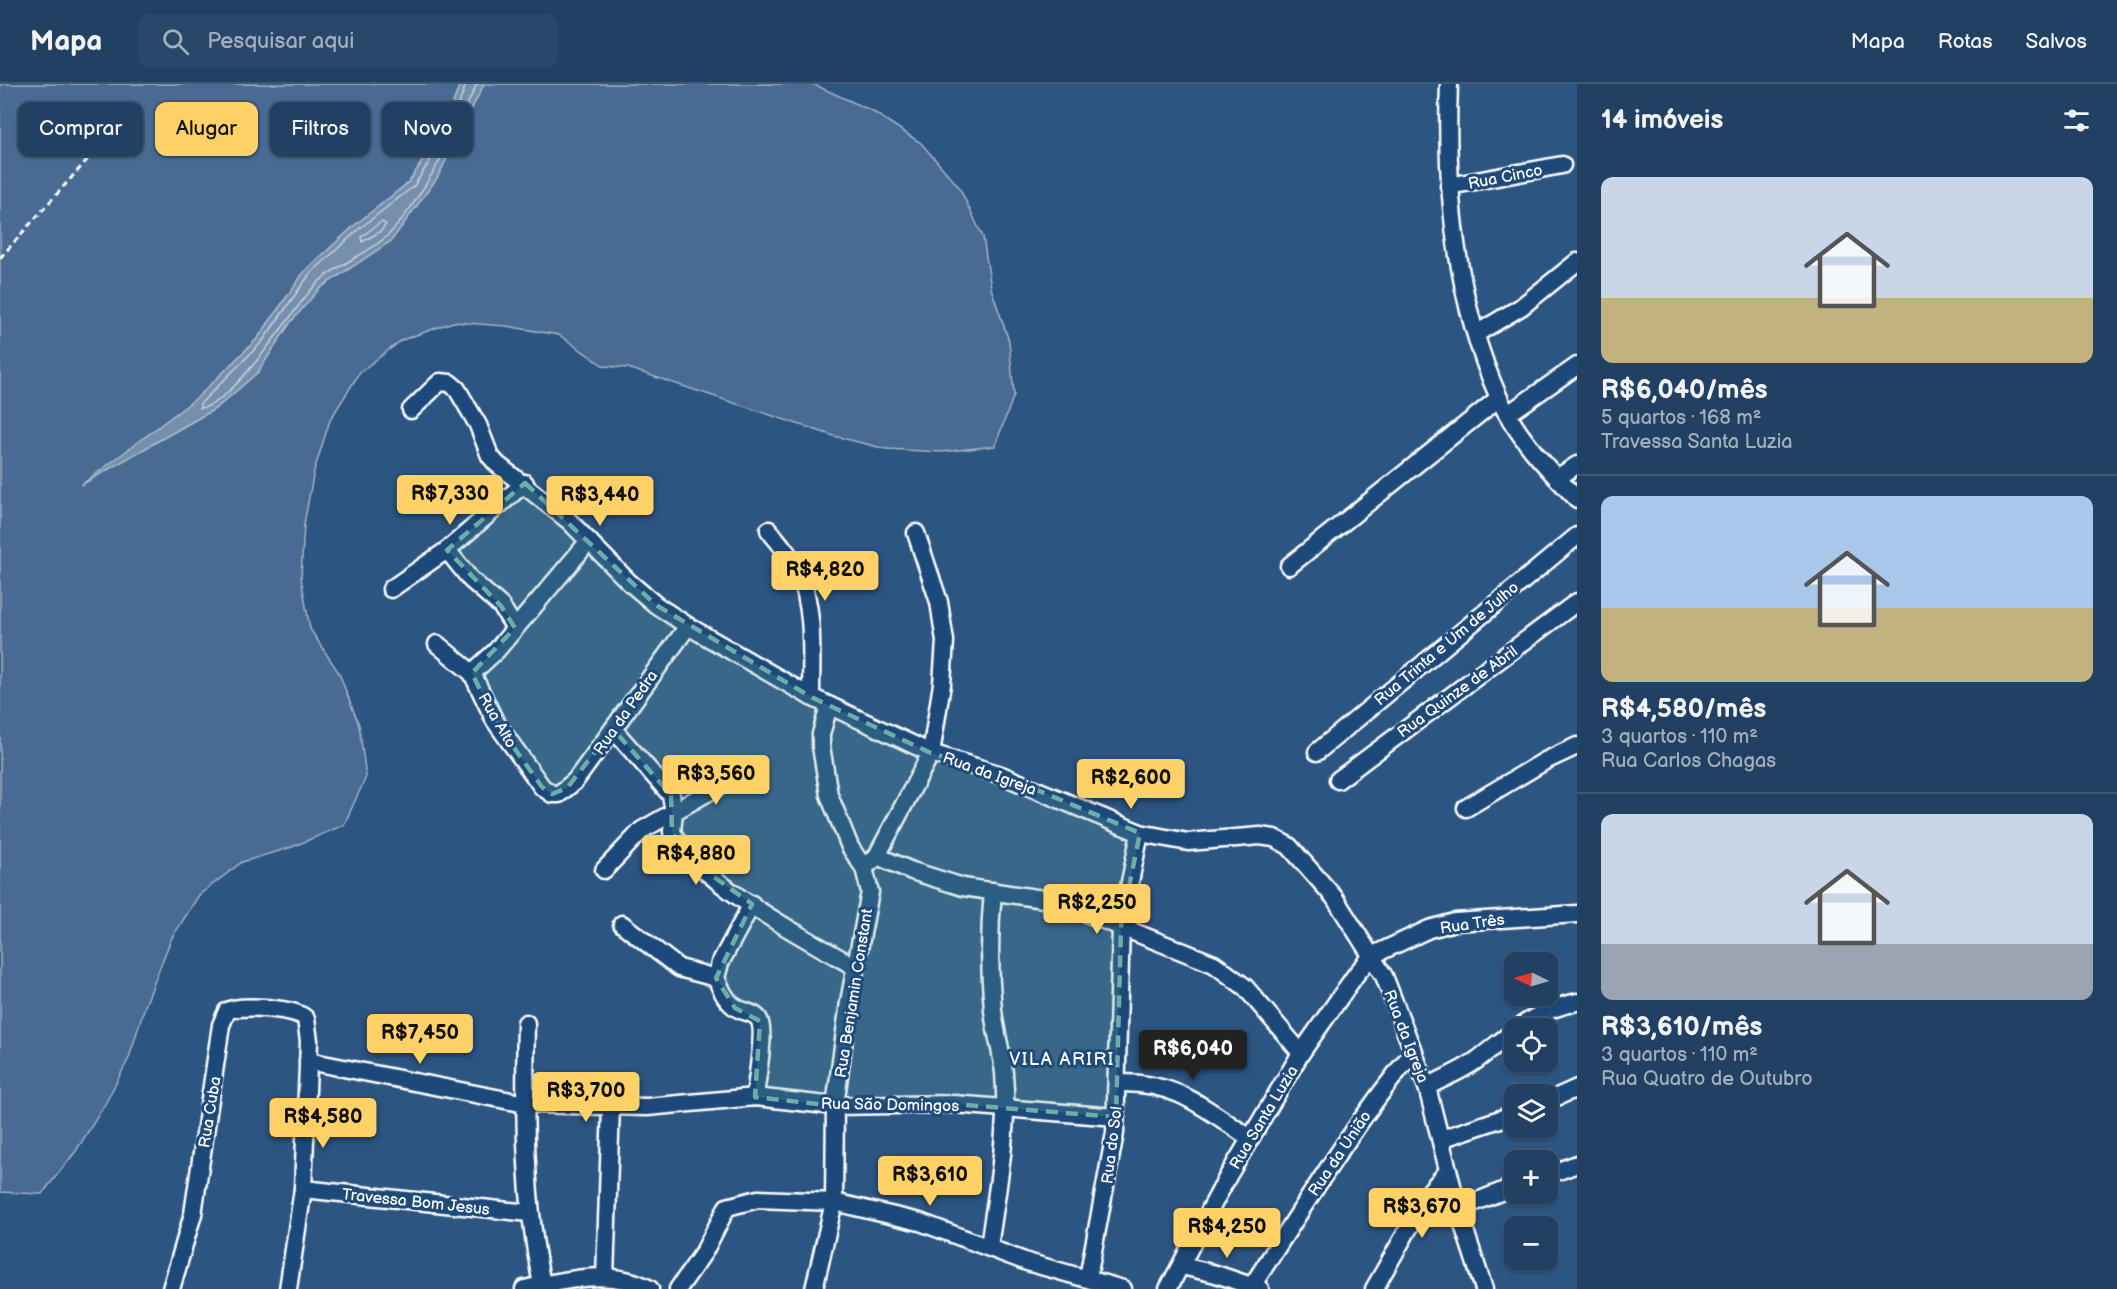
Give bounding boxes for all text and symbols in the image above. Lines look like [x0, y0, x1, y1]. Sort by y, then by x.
search box [138, 14, 558, 68]
text: Mapa [30, 25, 102, 58]
icon: search [159, 25, 192, 58]
text: Pesquisar aqui [207, 28, 354, 55]
text: Mapa [1851, 29, 1905, 54]
text: Rotas [1938, 29, 1993, 54]
text: Salvos [2026, 29, 2087, 54]
chip: Comprar [18, 102, 143, 156]
chip: Alugar [155, 102, 258, 156]
chip: Filtros [270, 102, 370, 156]
chip: Novo [382, 102, 473, 156]
icon: filters [2060, 104, 2093, 137]
text: 14 imóveis [1601, 105, 1723, 136]
street label: Rua Cinco [1466, 161, 1544, 194]
icon: home [1793, 216, 1901, 324]
text: R$6,040/mês [1601, 375, 1768, 406]
text: 5 quartos · 168 m² [1601, 406, 1761, 430]
text: Travessa Santa Luzia [1601, 430, 1793, 454]
pin: R$7,330 [395, 475, 505, 526]
pin: R$3,440 [545, 476, 655, 527]
text: R$7,330 [411, 482, 489, 506]
text: R$3,440 [560, 483, 640, 507]
icon: home [1793, 535, 1901, 643]
pin: R$4,820 [770, 551, 880, 602]
text: R$4,820 [785, 558, 865, 582]
street label: Rua Trinta e Um de Julho [1371, 578, 1523, 710]
street label: Rua Quinze de Abril [1394, 642, 1522, 742]
street label: Rua da Pedra [590, 667, 662, 759]
street label: Rua Alto [473, 690, 520, 752]
text: R$4,580/mês [1601, 694, 1766, 725]
text: 3 quartos · 110 m² [1601, 725, 1758, 749]
street label: Rua da Igreja [940, 749, 1039, 800]
text: Rua Carlos Chagas [1601, 749, 1776, 773]
pin: R$3,560 [661, 755, 771, 806]
pin: R$2,600 [1076, 759, 1186, 810]
text: R$3,560 [676, 762, 756, 786]
text: R$2,600 [1091, 766, 1171, 790]
pin: R$4,880 [641, 835, 751, 886]
text: R$4,880 [656, 842, 736, 866]
icon: home [1793, 853, 1901, 961]
pin: R$2,250 [1042, 884, 1152, 935]
text: R$2,250 [1057, 891, 1137, 915]
street label: Rua Benjamin Constant [832, 907, 877, 1079]
street label: Rua Três [1439, 911, 1506, 938]
north arrow [1504, 952, 1558, 1006]
map controls [1504, 952, 1558, 1270]
street label: Rua da Igreja [1379, 987, 1432, 1086]
text: R$3,610/mês [1601, 1012, 1762, 1043]
pin: R$7,450 [365, 1014, 475, 1065]
button: locate [1504, 1018, 1558, 1072]
text: R$7,450 [381, 1021, 459, 1045]
pin: R$6,040 [1138, 1030, 1248, 1081]
text: R$6,040 [1153, 1037, 1233, 1061]
text: 3 quartos · 110 m² [1601, 1043, 1758, 1067]
district label: VILA ARIRI [1009, 1049, 1115, 1070]
street label: Rua Santa Luzia [1226, 1063, 1303, 1173]
text: Rua Quatro de Outubro [1601, 1067, 1813, 1091]
pin: R$3,700 [531, 1072, 641, 1123]
street label: Rua Cuba [195, 1075, 225, 1149]
text: R$3,700 [547, 1079, 625, 1103]
button: layers [1504, 1084, 1558, 1138]
street label: Rua São Domingos [821, 1095, 959, 1116]
pin: R$4,580 [268, 1098, 378, 1149]
text: R$4,580 [283, 1105, 363, 1129]
street label: Rua do Sol [1098, 1105, 1127, 1185]
street label: Rua da União [1305, 1108, 1376, 1200]
button: + [1504, 1150, 1558, 1204]
pin: R$3,610 [875, 1156, 985, 1207]
text: R$3,610 [892, 1163, 968, 1187]
street label: Travessa Bom Jesus [341, 1185, 491, 1220]
pin: R$3,670 [1367, 1188, 1477, 1239]
text: R$3,670 [1383, 1195, 1461, 1219]
pin: R$4,250 [1172, 1208, 1282, 1259]
text: R$4,250 [1187, 1215, 1267, 1239]
button: − [1504, 1216, 1558, 1270]

